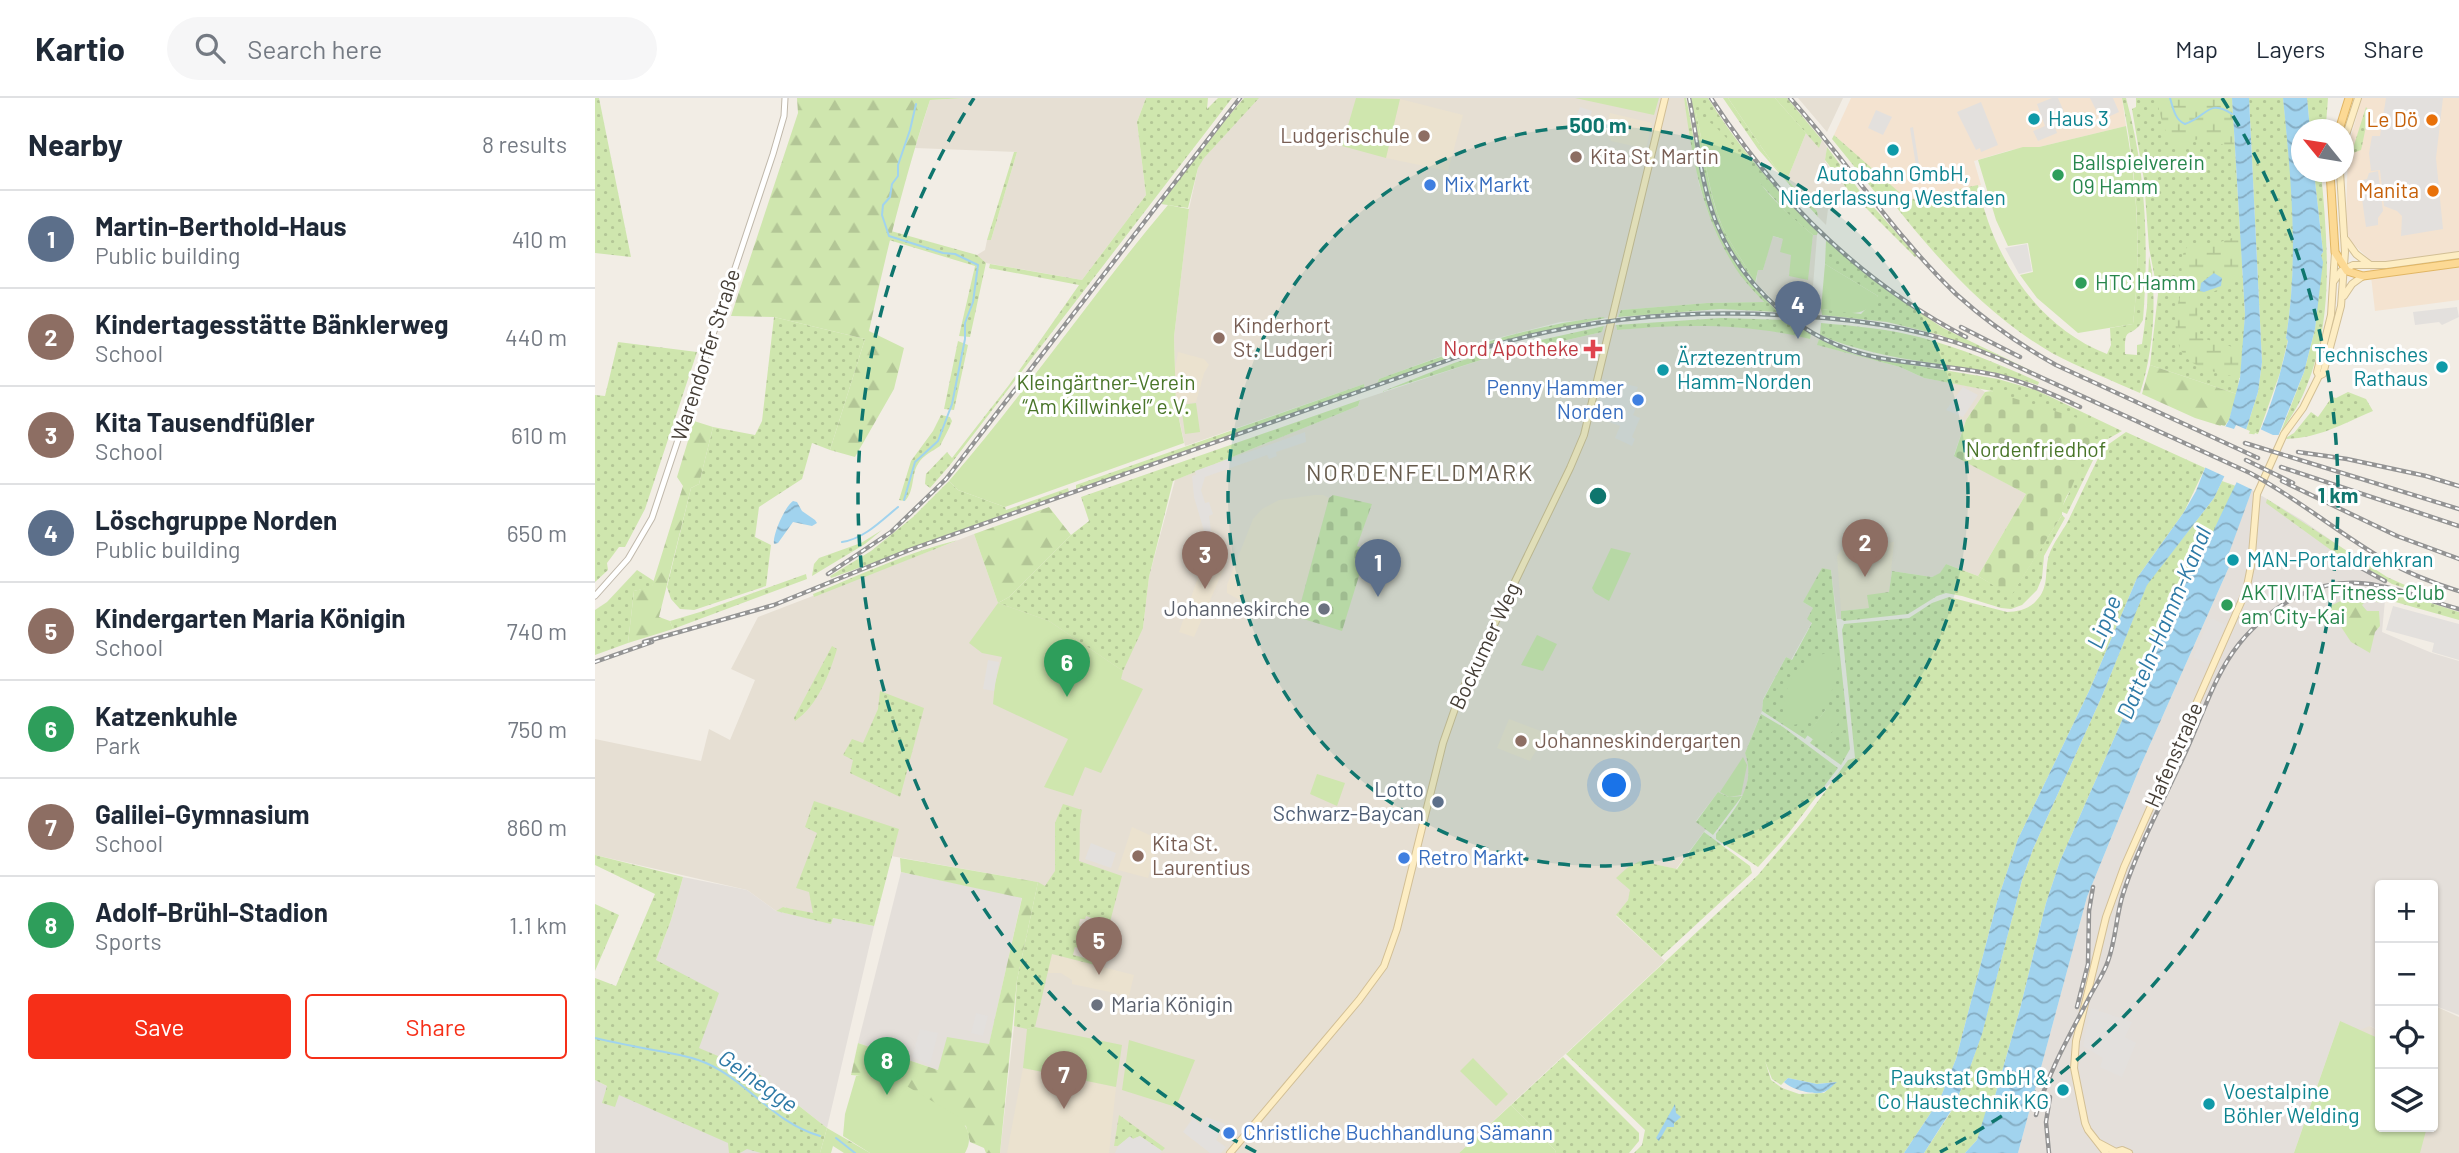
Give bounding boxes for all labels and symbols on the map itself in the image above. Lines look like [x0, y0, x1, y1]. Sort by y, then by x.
place label: Haus 3 [2048, 105, 2109, 130]
place label: Le Dö [2366, 106, 2418, 131]
marker: Haus 3 [2026, 111, 2042, 127]
text: 500 m [1570, 112, 1627, 137]
marker: Le Dö [2424, 112, 2440, 128]
north arrow [2291, 119, 2354, 182]
place label: Ludgerischule [1280, 122, 1410, 147]
marker: Ludgerischule [1416, 128, 1432, 144]
marker: Autobahn GmbH, Niederlassung Westfalen [1885, 142, 1901, 158]
place label: Kita St. Martin [1590, 143, 1719, 168]
marker: Kita St. Martin [1568, 149, 1584, 165]
place label: Ballspielverein 09 Hamm [2072, 149, 2205, 198]
place label: Autobahn GmbH, Niederlassung Westfalen [1780, 160, 2006, 209]
marker: Ballspielverein 09 Hamm [2050, 167, 2066, 183]
place label: Mix Markt [1444, 171, 1530, 196]
marker: Mix Markt [1422, 177, 1438, 193]
place label: Manita [2358, 177, 2419, 202]
marker: Manita [2425, 183, 2441, 199]
street label: Warendorfer Straße [665, 265, 744, 444]
place label: HTC Hamm [2095, 269, 2196, 294]
marker: HTC Hamm [2073, 275, 2089, 291]
pin: 4 [1775, 281, 1821, 339]
place label: Kinderhort St. Ludgeri [1233, 312, 1333, 361]
marker: Kinderhort St. Ludgeri [1211, 330, 1227, 346]
place label: Nord Apotheke [1443, 335, 1579, 360]
marker: Nord Apotheke [1585, 341, 1601, 357]
place label: Technisches Rathaus [2314, 341, 2428, 390]
place label: Ärztezentrum Hamm-Norden [1677, 344, 1811, 393]
marker: Technisches Rathaus [2434, 359, 2450, 375]
marker: Ärztezentrum Hamm-Norden [1655, 362, 1671, 378]
park label: Kleingärtner-Verein “Am Killwinkel” e.V. [1016, 369, 1196, 418]
place label: Penny Hammer Norden [1487, 374, 1624, 423]
marker: Penny Hammer Norden [1630, 392, 1646, 408]
park label: Nordenfriedhof [1966, 436, 2106, 461]
district label: NORDENFELDMARK [1306, 458, 1534, 486]
text: 1 km [2318, 482, 2358, 507]
centre of rings [1586, 484, 1610, 508]
pin: 2 [1842, 519, 1888, 577]
water label: Datteln-Hamm-Kanal [2110, 522, 2216, 723]
pin: 3 [1182, 531, 1228, 589]
pin: 1 [1355, 539, 1401, 597]
place label: MAN-Portaldrehkran [2247, 546, 2434, 571]
marker: MAN-Portaldrehkran [2225, 552, 2241, 568]
street label: Bockumer Weg [1443, 578, 1524, 713]
place label: AKTIVITA Fitness-Club am City-Kai [2241, 579, 2445, 628]
water label: Lippe [2080, 591, 2126, 652]
place label: Johanneskirche [1164, 595, 1310, 620]
marker: AKTIVITA Fitness-Club am City-Kai [2219, 597, 2235, 613]
marker: Johanneskirche [1316, 601, 1332, 617]
pin: 6 [1044, 639, 1090, 697]
street label: Hafenstraße [2138, 698, 2207, 811]
place label: Johanneskindergarten [1535, 727, 1741, 752]
marker: Johanneskindergarten [1513, 733, 1529, 749]
your location [1597, 768, 1631, 802]
place label: Lotto Schwarz-Baycan [1273, 776, 1424, 825]
marker: Lotto Schwarz-Baycan [1430, 794, 1446, 810]
place label: Kita St. Laurentius [1152, 830, 1250, 879]
place label: Retro Markt [1418, 844, 1524, 869]
marker: Kita St. Laurentius [1130, 848, 1146, 864]
marker: Retro Markt [1396, 850, 1412, 866]
pin: 5 [1076, 917, 1122, 975]
place label: Maria Königin [1111, 991, 1233, 1016]
marker: Maria Königin [1089, 997, 1105, 1013]
pin: 8 [864, 1037, 910, 1095]
water label: Geinegge [713, 1043, 804, 1118]
pin: 7 [1041, 1051, 1087, 1109]
place label: Paukstat GmbH & Co Haustechnik KG [1877, 1064, 2049, 1113]
place label: Voestalpine Böhler Welding [2223, 1078, 2359, 1127]
marker: Paukstat GmbH & Co Haustechnik KG [2055, 1082, 2071, 1098]
marker: Voestalpine Böhler Welding [2201, 1096, 2217, 1112]
place label: Christliche Buchhandlung Sämann [1243, 1119, 1553, 1144]
marker: Christliche Buchhandlung Sämann [1221, 1125, 1237, 1141]

